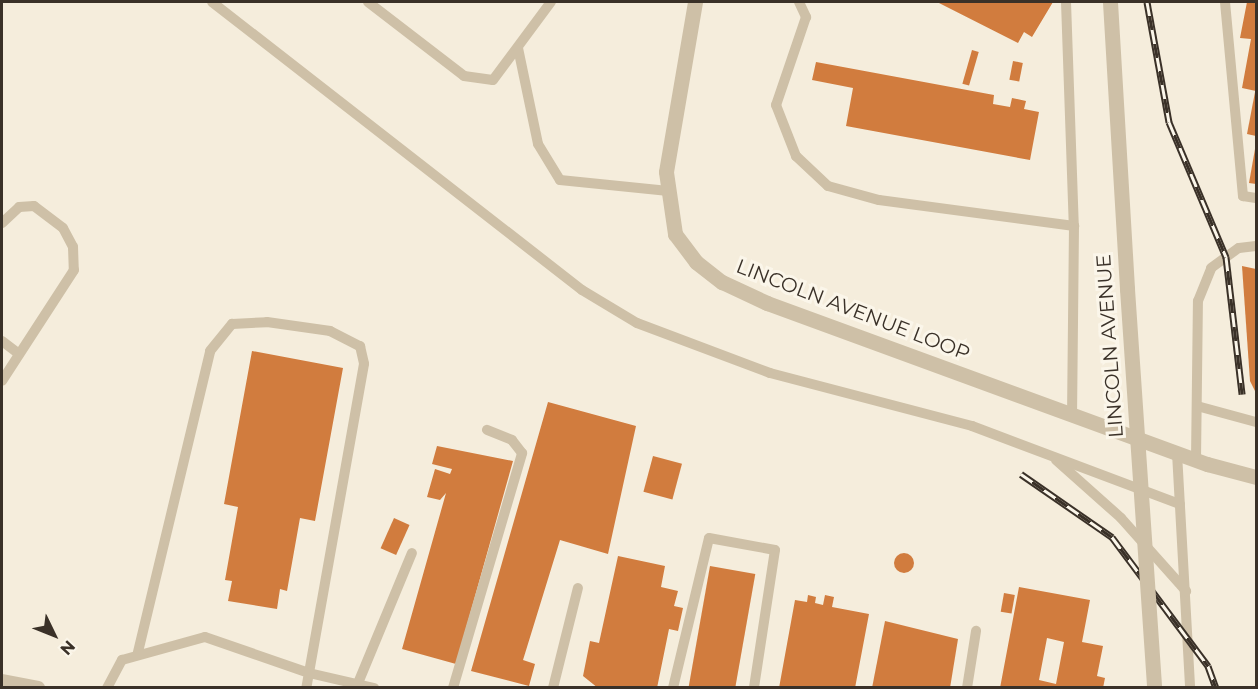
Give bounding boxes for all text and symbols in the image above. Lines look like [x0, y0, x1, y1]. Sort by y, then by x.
street label: LINCOLN AVENUE LOOP [733, 254, 973, 366]
street label: LINCOLN AVENUE [1092, 254, 1128, 438]
north arrow [24, 605, 84, 665]
text: N [56, 636, 79, 659]

